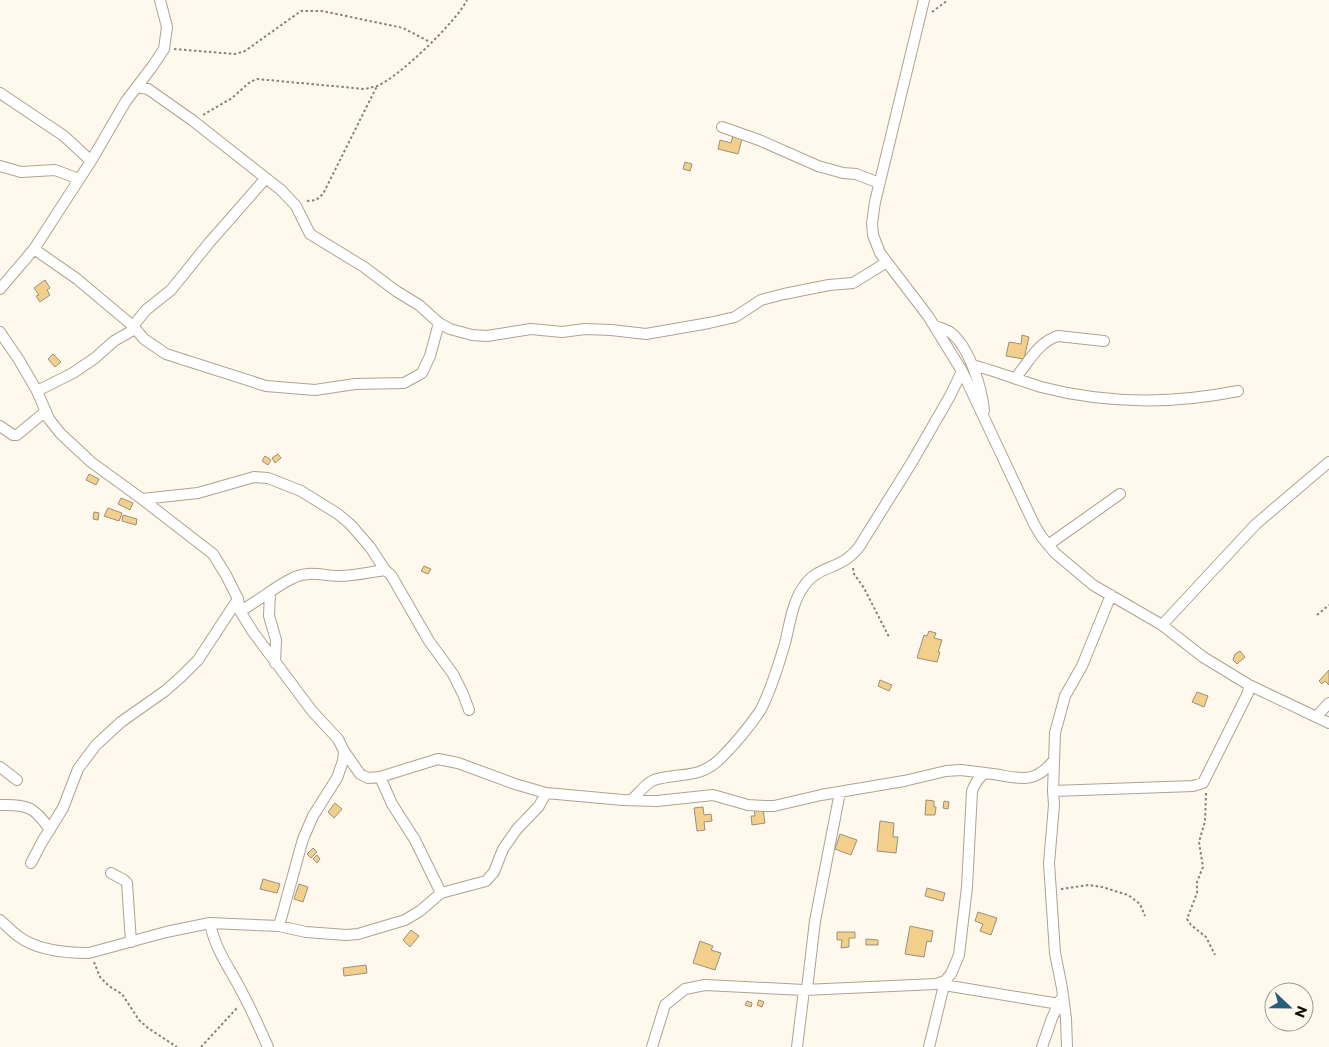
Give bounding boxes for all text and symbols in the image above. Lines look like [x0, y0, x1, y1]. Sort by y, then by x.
north arrow [1264, 982, 1314, 1032]
text: N [1291, 1003, 1312, 1020]

